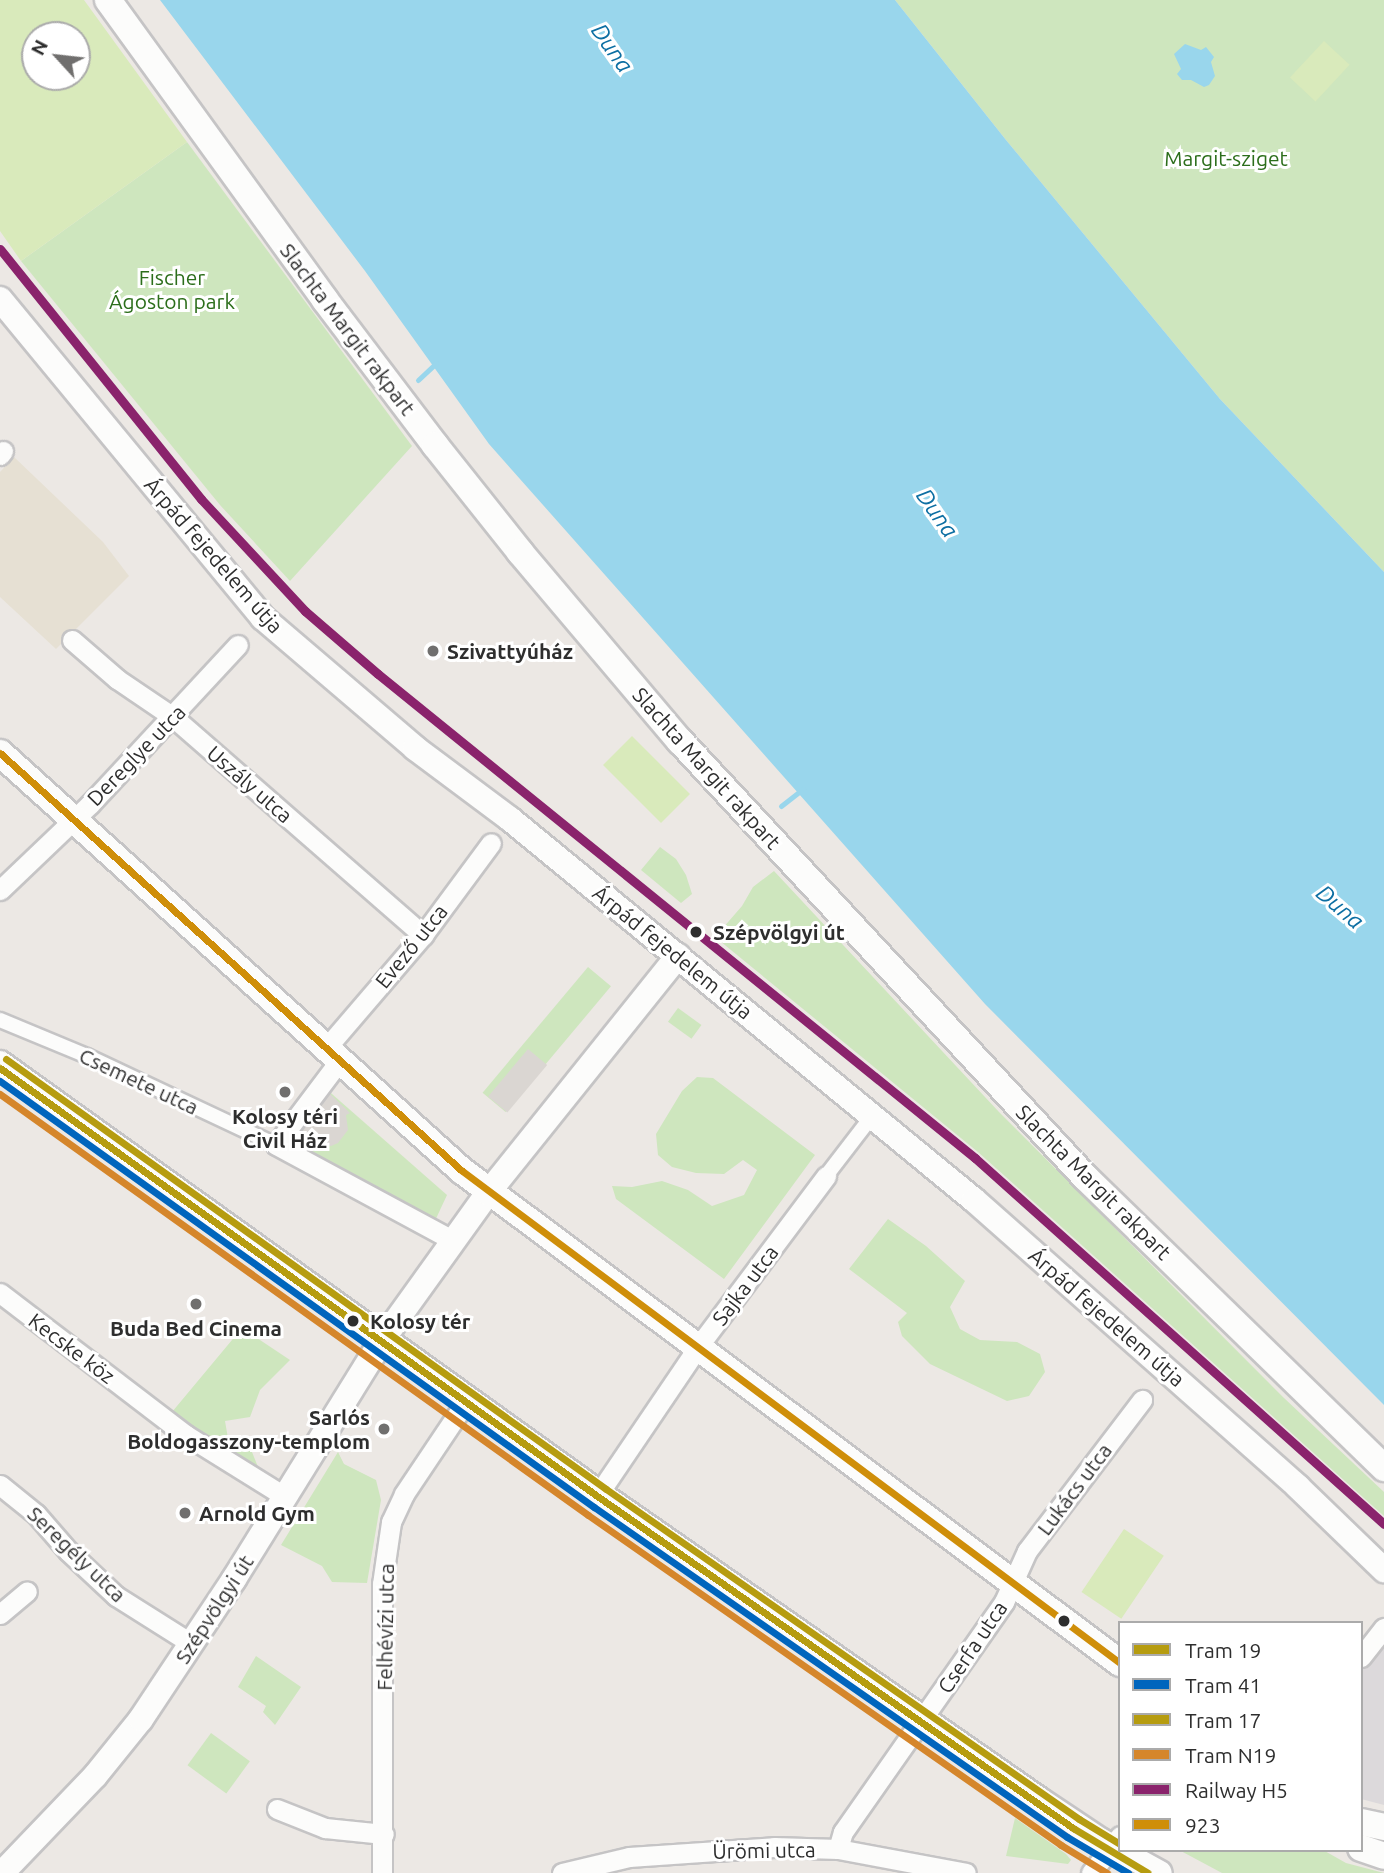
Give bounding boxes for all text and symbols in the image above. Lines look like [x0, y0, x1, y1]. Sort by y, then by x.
water label: Duna [585, 18, 639, 78]
north arrow [21, 21, 91, 91]
text: N [26, 36, 52, 59]
park label: Margit-sziget [1164, 145, 1288, 171]
street label: Slachta Margit rakpart [275, 238, 421, 420]
park label: Fischer Ágoston park [109, 264, 235, 314]
street label: Árpád fejedelem útja [140, 472, 288, 638]
water label: Duna [910, 483, 964, 543]
place label: Szivattyúház [447, 638, 573, 664]
marker: Szivattyúház [425, 643, 441, 659]
street label: Slachta Margit rakpart [628, 682, 786, 854]
street label: Dereglye utca [82, 699, 190, 811]
street label: Uszály utca [202, 740, 298, 828]
water label: Duna [1311, 879, 1369, 935]
street label: Árpád fejedelem útja [588, 880, 758, 1024]
street label: Evező utca [370, 899, 452, 993]
place label: Szépvölgyi út [713, 919, 845, 945]
marker: Szépvölgyi út [685, 921, 707, 943]
street label: Csemete utca [75, 1042, 203, 1120]
marker: Kolosy téri Civil Ház [277, 1084, 293, 1100]
street label: Slachta Margit rakpart [1011, 1099, 1177, 1265]
place label: Kolosy téri Civil Ház [232, 1103, 338, 1153]
street label: Sajka utca [707, 1240, 783, 1330]
street label: Árpád fejedelem útja [1024, 1243, 1190, 1391]
marker: Buda Bed Cinema [188, 1296, 204, 1312]
street label: Kecske köz [24, 1307, 120, 1389]
place label: Kolosy tér [370, 1308, 470, 1334]
marker: Kolosy tér [342, 1310, 364, 1332]
place label: Buda Bed Cinema [110, 1315, 282, 1341]
place label: Sarlós Boldogasszony-templom [127, 1404, 370, 1454]
marker: Sarlós Boldogasszony-templom [376, 1421, 392, 1437]
street label: Lukács utca [1031, 1438, 1117, 1540]
place label: Arnold Gym [199, 1500, 315, 1526]
street label: Seregély utca [23, 1501, 131, 1607]
marker: Arnold Gym [177, 1505, 193, 1521]
street label: Szépvölgyi út [169, 1550, 259, 1668]
street label: Felhévízi utca [371, 1563, 399, 1691]
street label: Cserfa utca [932, 1596, 1012, 1698]
unlabelled marker [1057, 1614, 1071, 1628]
legend [1118, 1621, 1363, 1852]
text: Tram 19 [1185, 1638, 1261, 1662]
text: Tram 41 [1185, 1673, 1261, 1697]
text: Tram 17 [1185, 1708, 1261, 1732]
text: Tram N19 [1185, 1743, 1276, 1767]
text: Railway H5 [1185, 1778, 1288, 1802]
text: 923 [1185, 1813, 1221, 1837]
street label: Ürömi utca [712, 1837, 816, 1863]

